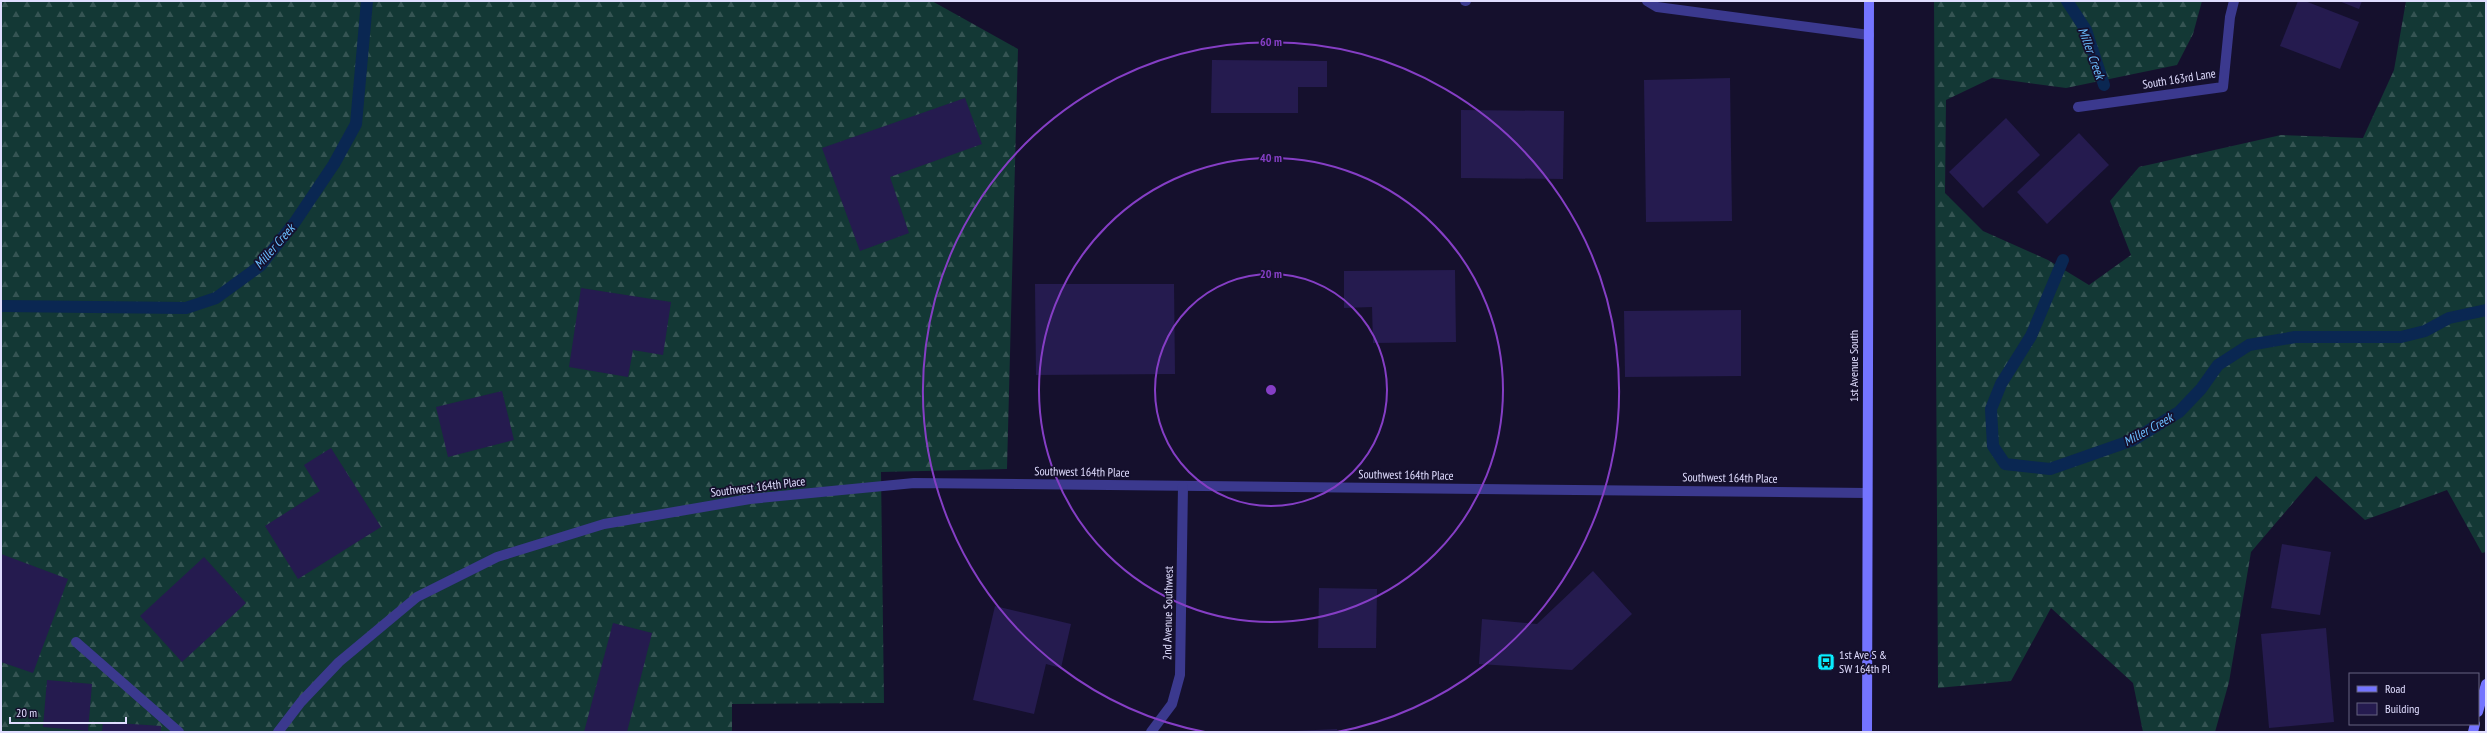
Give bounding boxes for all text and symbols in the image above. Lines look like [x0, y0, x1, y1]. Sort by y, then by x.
water label: Miller Creek [2074, 25, 2109, 83]
text: 60 m [1260, 34, 1282, 49]
street label: South 163rd Lane [2141, 65, 2217, 92]
text: 40 m [1260, 150, 1282, 165]
water label: Miller Creek [250, 219, 300, 272]
text: 20 m [1260, 266, 1282, 281]
street label: 1st Avenue South [1846, 330, 1861, 402]
centre of rings [1264, 383, 1278, 397]
water label: Miller Creek [2121, 408, 2178, 450]
street label: Southwest 164th Place [1034, 463, 1130, 480]
street label: Southwest 164th Place [1358, 466, 1454, 483]
street label: Southwest 164th Place [1682, 469, 1778, 486]
street label: Southwest 164th Place [710, 473, 806, 500]
street label: 2nd Avenue Southwest [1159, 565, 1176, 660]
place label: 1st Ave S & SW 164th Pl [1839, 647, 1890, 676]
bus stop icon: 1st Ave S & SW 164th Pl [1816, 652, 1836, 672]
legend [2349, 673, 2479, 725]
text: Road [2385, 681, 2405, 696]
scale bar [10, 699, 126, 725]
text: Building [2385, 701, 2420, 716]
text: 20 m [16, 705, 37, 720]

